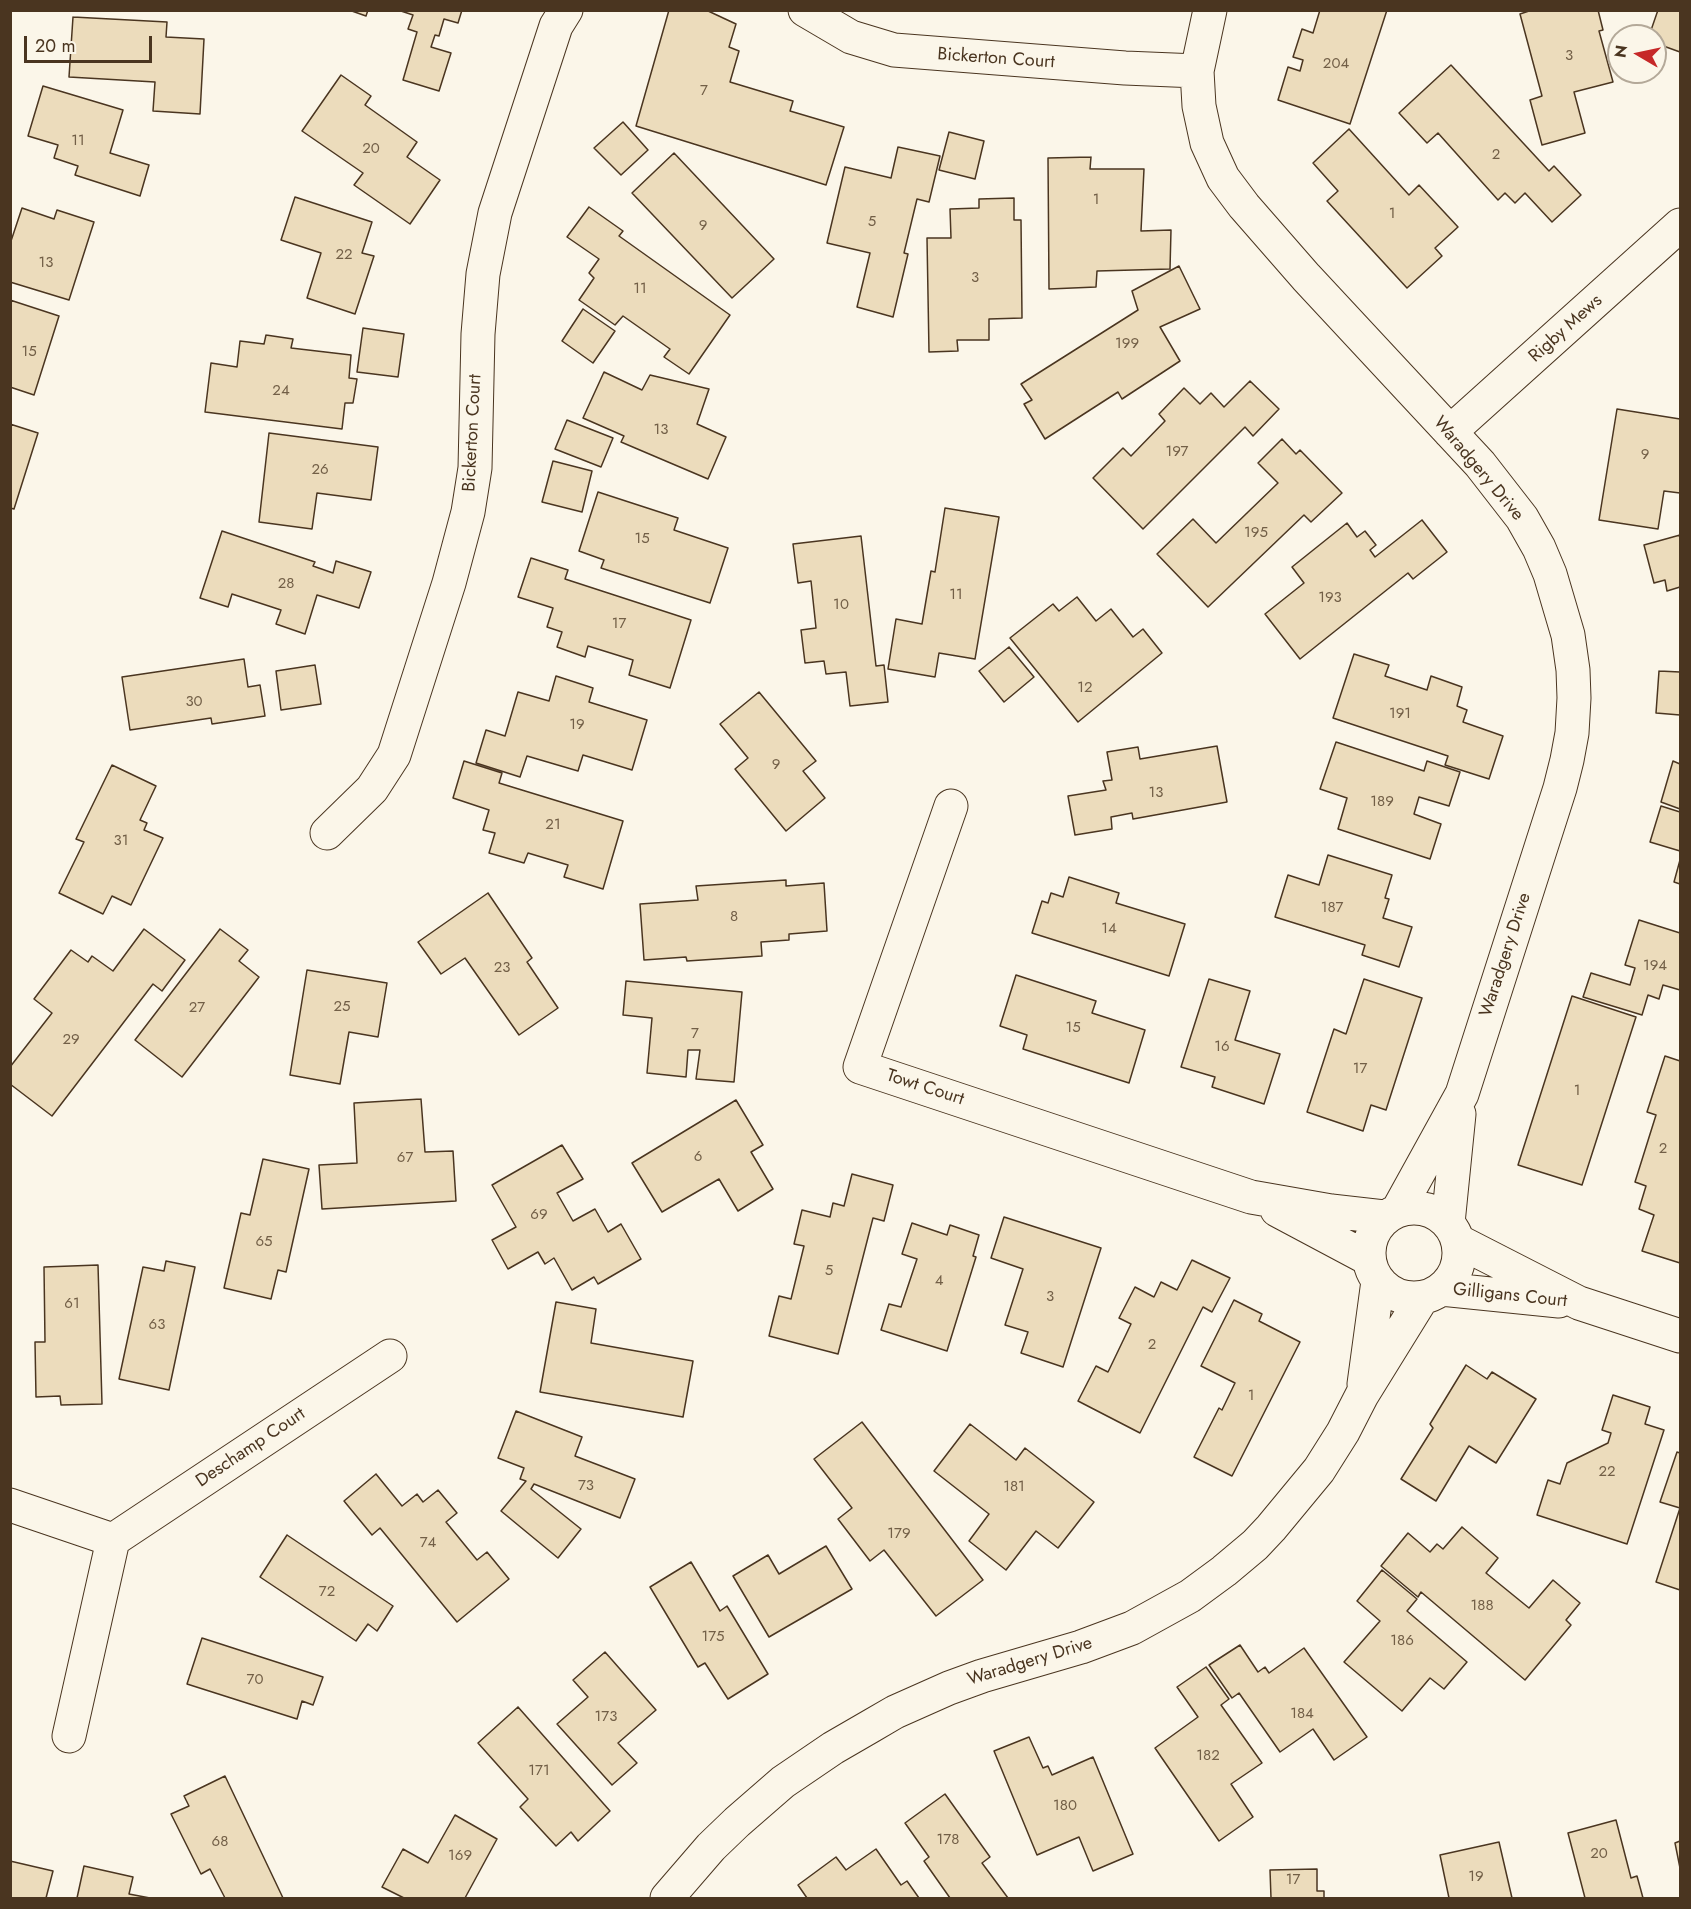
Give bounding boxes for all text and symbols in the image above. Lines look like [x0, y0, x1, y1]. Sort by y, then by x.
scale bar [27, 24, 154, 62]
north arrow [1607, 24, 1667, 84]
text: 20 m [35, 33, 75, 59]
text: N [1608, 43, 1633, 59]
street label: Bickerton Court [937, 44, 1055, 74]
house number: 3 [1565, 47, 1573, 65]
house number: 204 [1323, 55, 1349, 73]
house number: 7 [700, 82, 708, 100]
house number: 11 [71, 132, 85, 150]
house number: 20 [362, 140, 380, 158]
house number: 2 [1492, 146, 1500, 164]
house number: 1 [1093, 191, 1099, 209]
house number: 1 [1389, 205, 1395, 223]
house number: 5 [868, 213, 876, 231]
house number: 9 [699, 217, 707, 235]
house number: 22 [335, 246, 353, 264]
house number: 13 [39, 254, 53, 272]
house number: 3 [971, 269, 979, 287]
house number: 11 [633, 280, 647, 298]
street label: Rigby Mews [1525, 290, 1607, 368]
house number: 199 [1115, 335, 1139, 353]
house number: 15 [21, 343, 37, 361]
street label: Bickerton Court [459, 374, 487, 492]
house number: 24 [272, 382, 290, 400]
street label: Waradgery Drive [1428, 413, 1528, 525]
house number: 13 [654, 421, 668, 439]
house number: 197 [1166, 443, 1188, 461]
house number: 9 [1641, 446, 1649, 464]
house number: 26 [311, 461, 329, 479]
house number: 195 [1244, 524, 1268, 542]
house number: 15 [634, 530, 650, 548]
house number: 28 [278, 575, 294, 593]
house number: 11 [949, 586, 963, 604]
house number: 193 [1318, 589, 1342, 607]
house number: 10 [833, 596, 849, 614]
house number: 17 [612, 615, 626, 633]
house number: 12 [1077, 679, 1093, 697]
house number: 30 [185, 693, 203, 711]
house number: 191 [1389, 705, 1411, 723]
house number: 19 [569, 716, 585, 734]
house number: 9 [772, 756, 780, 774]
house number: 13 [1149, 784, 1163, 802]
house number: 189 [1370, 793, 1394, 811]
house number: 21 [545, 816, 561, 834]
house number: 31 [114, 832, 128, 850]
street label: Waradgery Drive [1476, 890, 1536, 1020]
house number: 187 [1321, 899, 1343, 917]
house number: 8 [730, 908, 738, 926]
house number: 14 [1101, 920, 1117, 938]
house number: 194 [1643, 957, 1667, 975]
house number: 23 [494, 959, 510, 977]
house number: 25 [334, 998, 350, 1016]
house number: 27 [189, 999, 205, 1017]
house number: 15 [1065, 1019, 1081, 1037]
house number: 7 [691, 1025, 699, 1043]
house number: 29 [62, 1031, 80, 1049]
house number: 16 [1214, 1038, 1230, 1056]
house number: 17 [1353, 1060, 1367, 1078]
street label: Towt Court [884, 1065, 966, 1111]
house number: 1 [1574, 1082, 1580, 1100]
house number: 2 [1659, 1140, 1667, 1158]
house number: 6 [694, 1148, 702, 1166]
house number: 67 [397, 1149, 413, 1167]
house number: 69 [530, 1206, 548, 1224]
house number: 65 [255, 1233, 273, 1251]
house number: 5 [825, 1262, 833, 1280]
house number: 4 [935, 1272, 943, 1290]
street label: Gilligans Court [1452, 1279, 1568, 1313]
house number: 3 [1046, 1288, 1054, 1306]
house number: 61 [64, 1295, 80, 1313]
house number: 63 [149, 1316, 165, 1334]
house number: 2 [1148, 1336, 1156, 1354]
house number: 1 [1248, 1387, 1254, 1405]
street label: Deschamp Court [192, 1403, 310, 1493]
house number: 22 [1598, 1463, 1616, 1481]
house number: 73 [578, 1477, 594, 1495]
house number: 181 [1003, 1478, 1025, 1496]
house number: 179 [887, 1525, 911, 1543]
house number: 74 [420, 1534, 436, 1552]
house number: 72 [319, 1583, 335, 1601]
house number: 188 [1470, 1597, 1494, 1615]
house number: 175 [701, 1628, 725, 1646]
house number: 186 [1390, 1632, 1414, 1650]
street label: Waradgery Drive [965, 1633, 1095, 1691]
house number: 70 [247, 1671, 263, 1689]
house number: 184 [1290, 1705, 1314, 1723]
house number: 173 [595, 1708, 617, 1726]
house number: 182 [1196, 1747, 1220, 1765]
house number: 171 [528, 1762, 550, 1780]
house number: 180 [1053, 1797, 1077, 1815]
house number: 178 [937, 1831, 959, 1849]
house number: 68 [212, 1833, 228, 1851]
house number: 20 [1590, 1845, 1608, 1863]
house number: 169 [448, 1847, 472, 1865]
house number: 19 [1468, 1868, 1484, 1886]
house number: 17 [1286, 1871, 1300, 1889]

